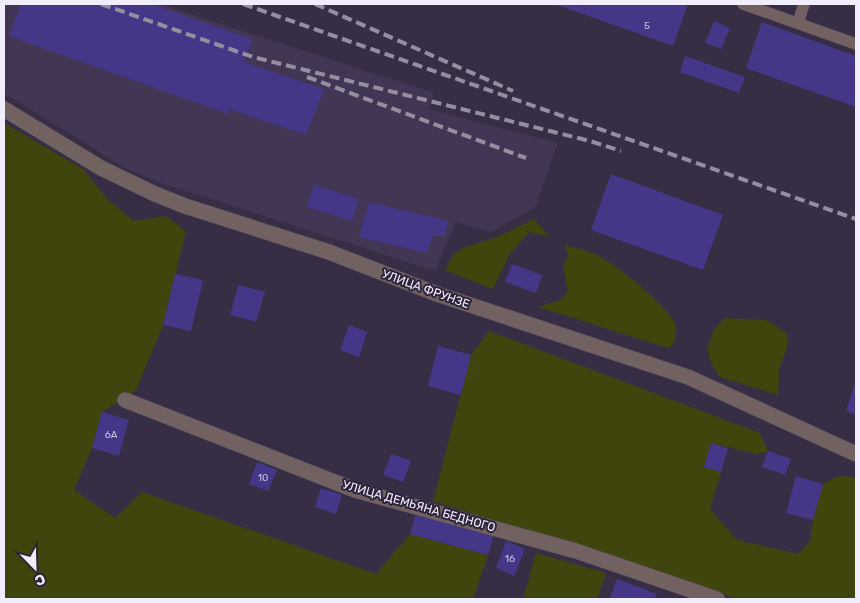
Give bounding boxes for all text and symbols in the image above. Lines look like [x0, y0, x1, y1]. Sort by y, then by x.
house number: 5 [644, 20, 650, 32]
street label: УЛИЦА ФРУНЗЕ [380, 267, 472, 311]
house number: 6А [105, 429, 118, 441]
house number: 10 [258, 472, 268, 484]
street label: УЛИЦА ДЕМЬЯНА БЕДНОГО [341, 477, 497, 535]
north arrow [10, 543, 60, 593]
house number: 16 [505, 553, 515, 565]
text: С [32, 570, 48, 589]

